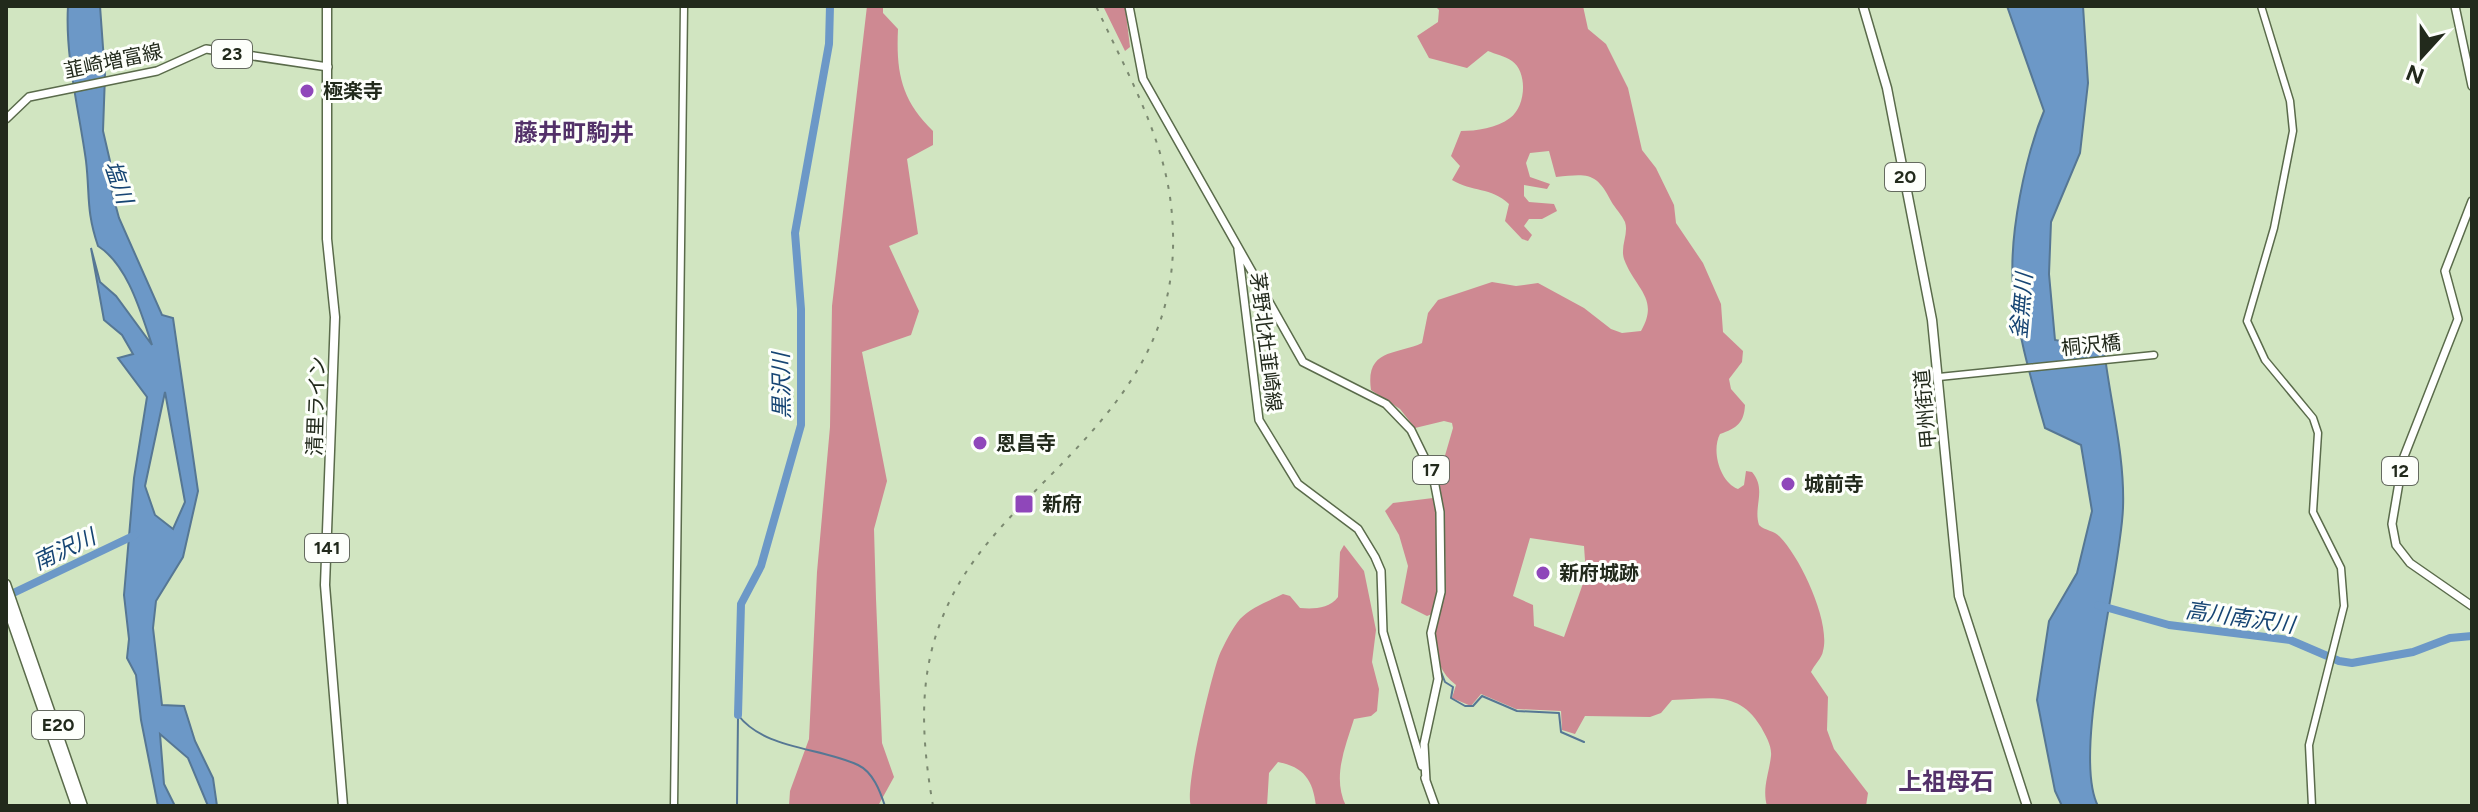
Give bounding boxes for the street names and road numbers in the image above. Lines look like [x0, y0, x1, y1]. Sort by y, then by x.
street label: 韮崎増富線 [62, 39, 164, 83]
road number: 23 [212, 40, 252, 68]
road number: 20 [1885, 163, 1925, 191]
street label: 茅野北杜韮崎線 [1246, 271, 1286, 413]
street label: 桐沢橋 [2060, 330, 2122, 360]
street label: 清里ライン [302, 356, 330, 456]
street label: 甲州街道 [1910, 368, 1940, 450]
road number: 17 [1413, 456, 1449, 484]
road number: 12 [2382, 457, 2418, 485]
road number: 141 [305, 534, 349, 562]
road number: E20 [32, 711, 84, 739]

